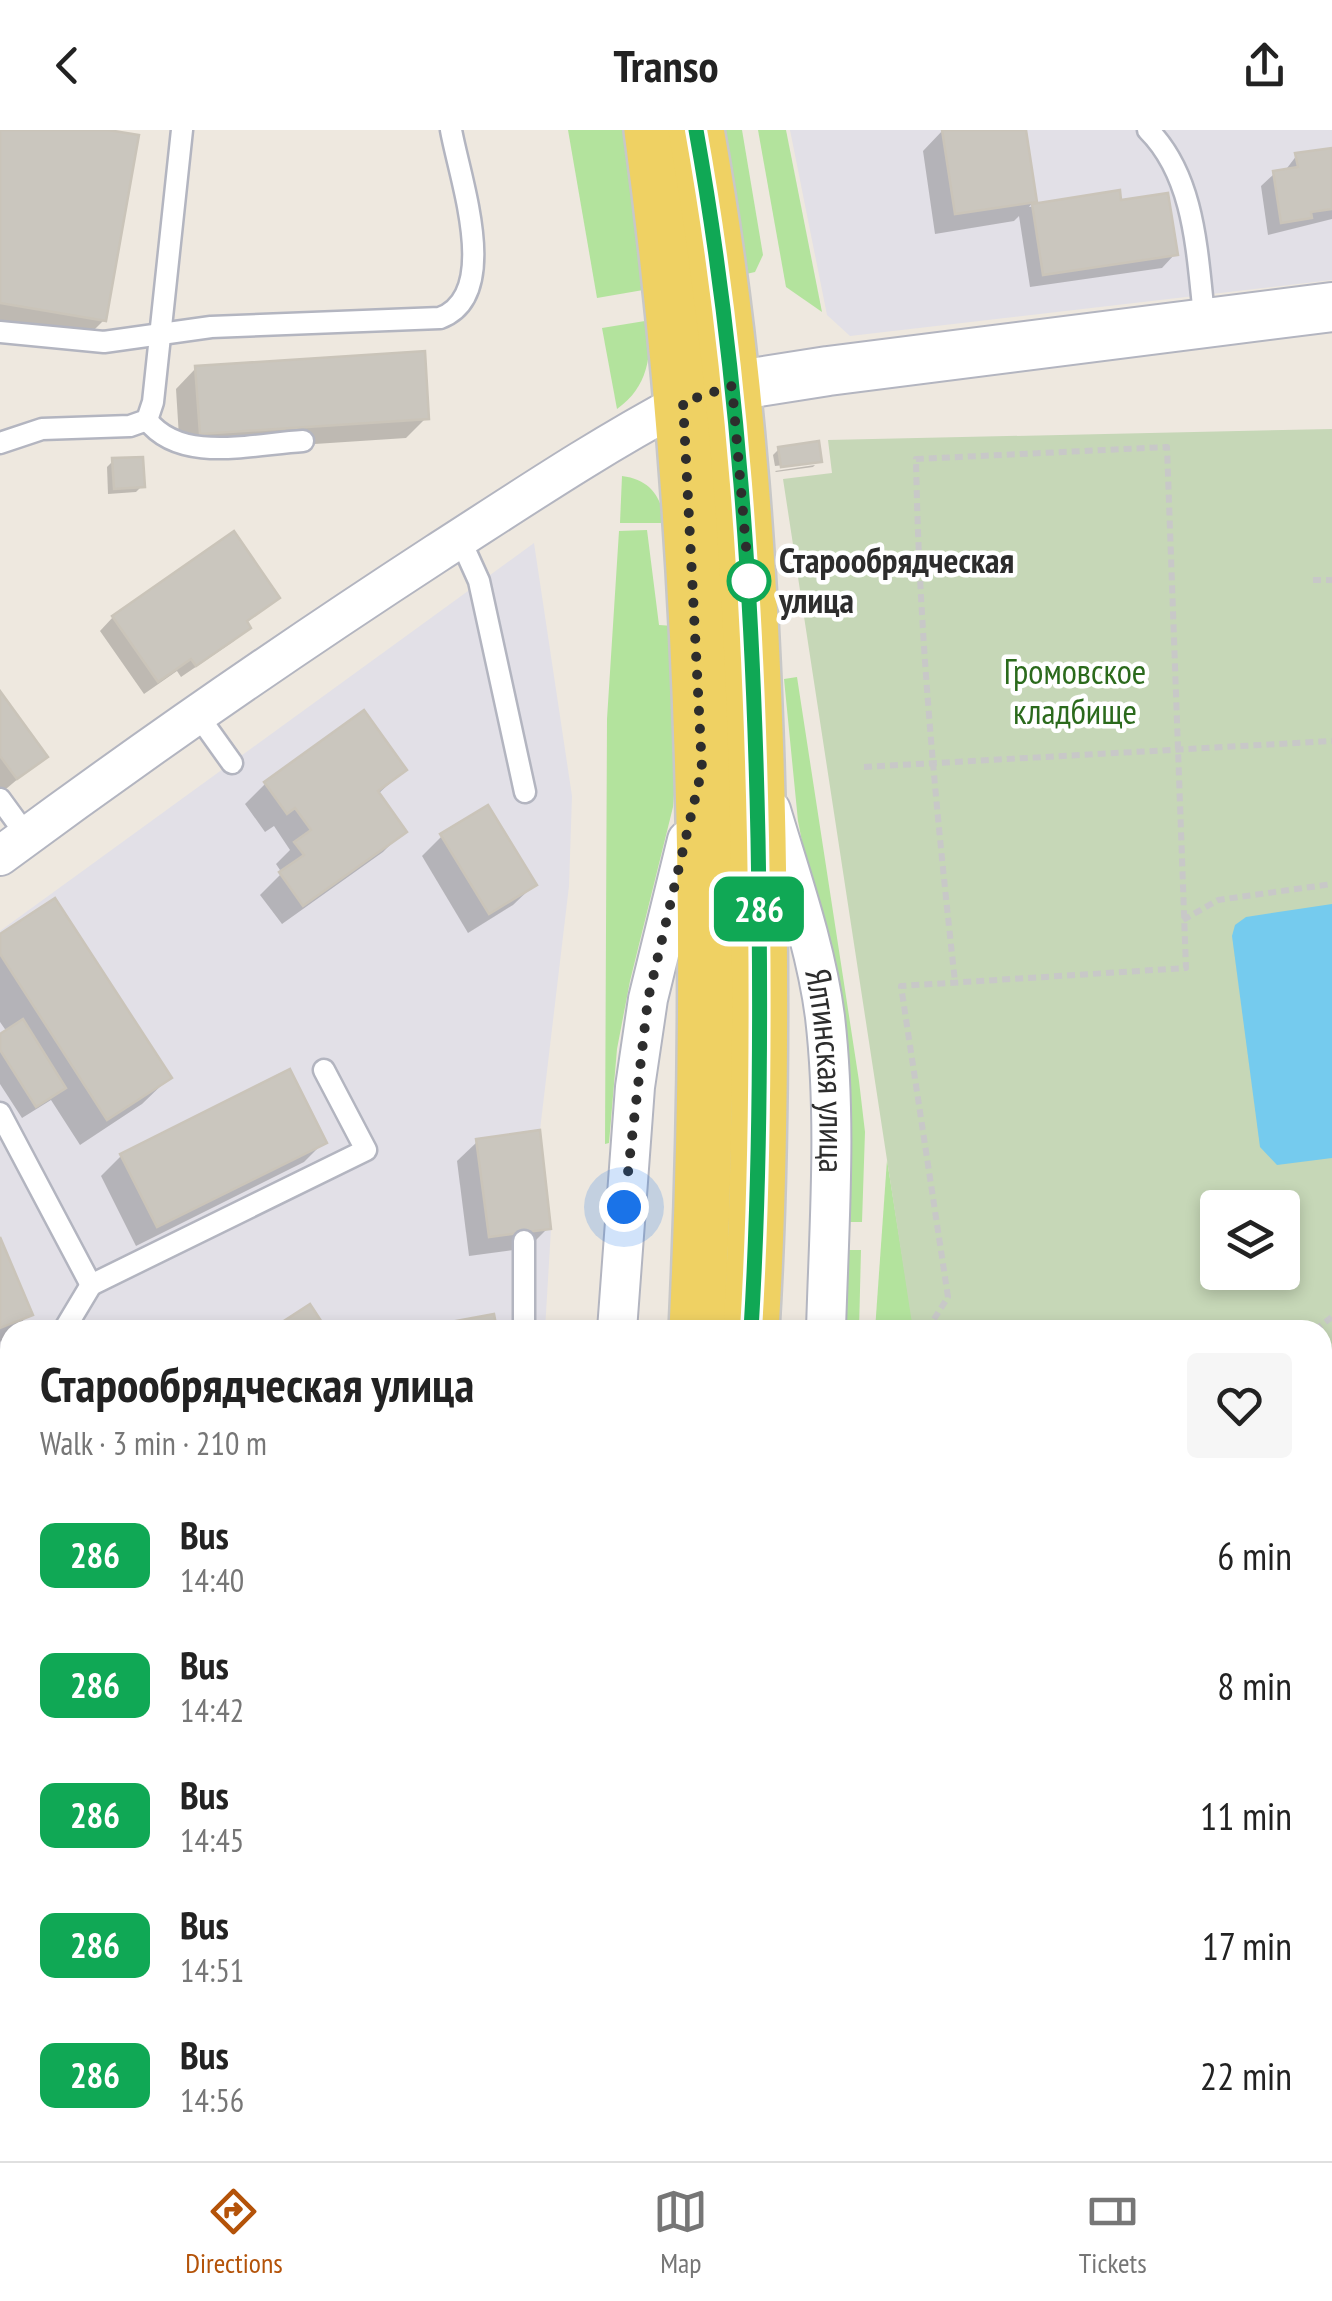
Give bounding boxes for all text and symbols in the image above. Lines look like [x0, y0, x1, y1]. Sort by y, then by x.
text: Transo [613, 36, 719, 94]
icon: back [40, 38, 95, 93]
icon: share [1237, 38, 1292, 93]
place label: Старообрядческая улица [778, 537, 1014, 623]
marker: Старообрядческая улица [728, 560, 770, 602]
park label: Громовское кладбище [1004, 648, 1146, 734]
line badge: 286 [702, 876, 816, 942]
text: 286 [734, 886, 784, 932]
street label: Ялтинская улица [795, 964, 855, 1173]
your location [599, 1182, 649, 1232]
map controls [1200, 1190, 1300, 1290]
button: layers [1200, 1190, 1300, 1290]
text: Старообрядческая улица [40, 1353, 474, 1415]
button: heart [1187, 1353, 1292, 1458]
text: Walk · 3 min · 210 m [40, 1422, 267, 1464]
text: Bus [180, 1510, 229, 1559]
text: 6 min [1217, 1531, 1292, 1580]
text: 286 [70, 1532, 120, 1578]
text: 14:40 [180, 1559, 244, 1601]
text: Bus [180, 1640, 229, 1689]
text: 8 min [1217, 1661, 1292, 1710]
text: 286 [70, 1662, 120, 1708]
text: 14:42 [180, 1689, 244, 1731]
text: Bus [180, 1770, 229, 1819]
text: 11 min [1200, 1791, 1292, 1840]
text: 286 [70, 1792, 120, 1838]
text: 14:45 [180, 1819, 244, 1861]
text: Bus [180, 1900, 229, 1949]
text: 17 min [1202, 1921, 1292, 1970]
text: 286 [70, 1922, 120, 1968]
text: 14:51 [180, 1949, 244, 1991]
text: Bus [180, 2030, 229, 2079]
text: 22 min [1200, 2051, 1292, 2100]
text: 286 [70, 2052, 120, 2098]
text: 14:56 [180, 2079, 244, 2121]
tab: Directions [185, 2184, 283, 2281]
tab: Map [653, 2184, 708, 2281]
tab: Tickets [1079, 2184, 1147, 2281]

